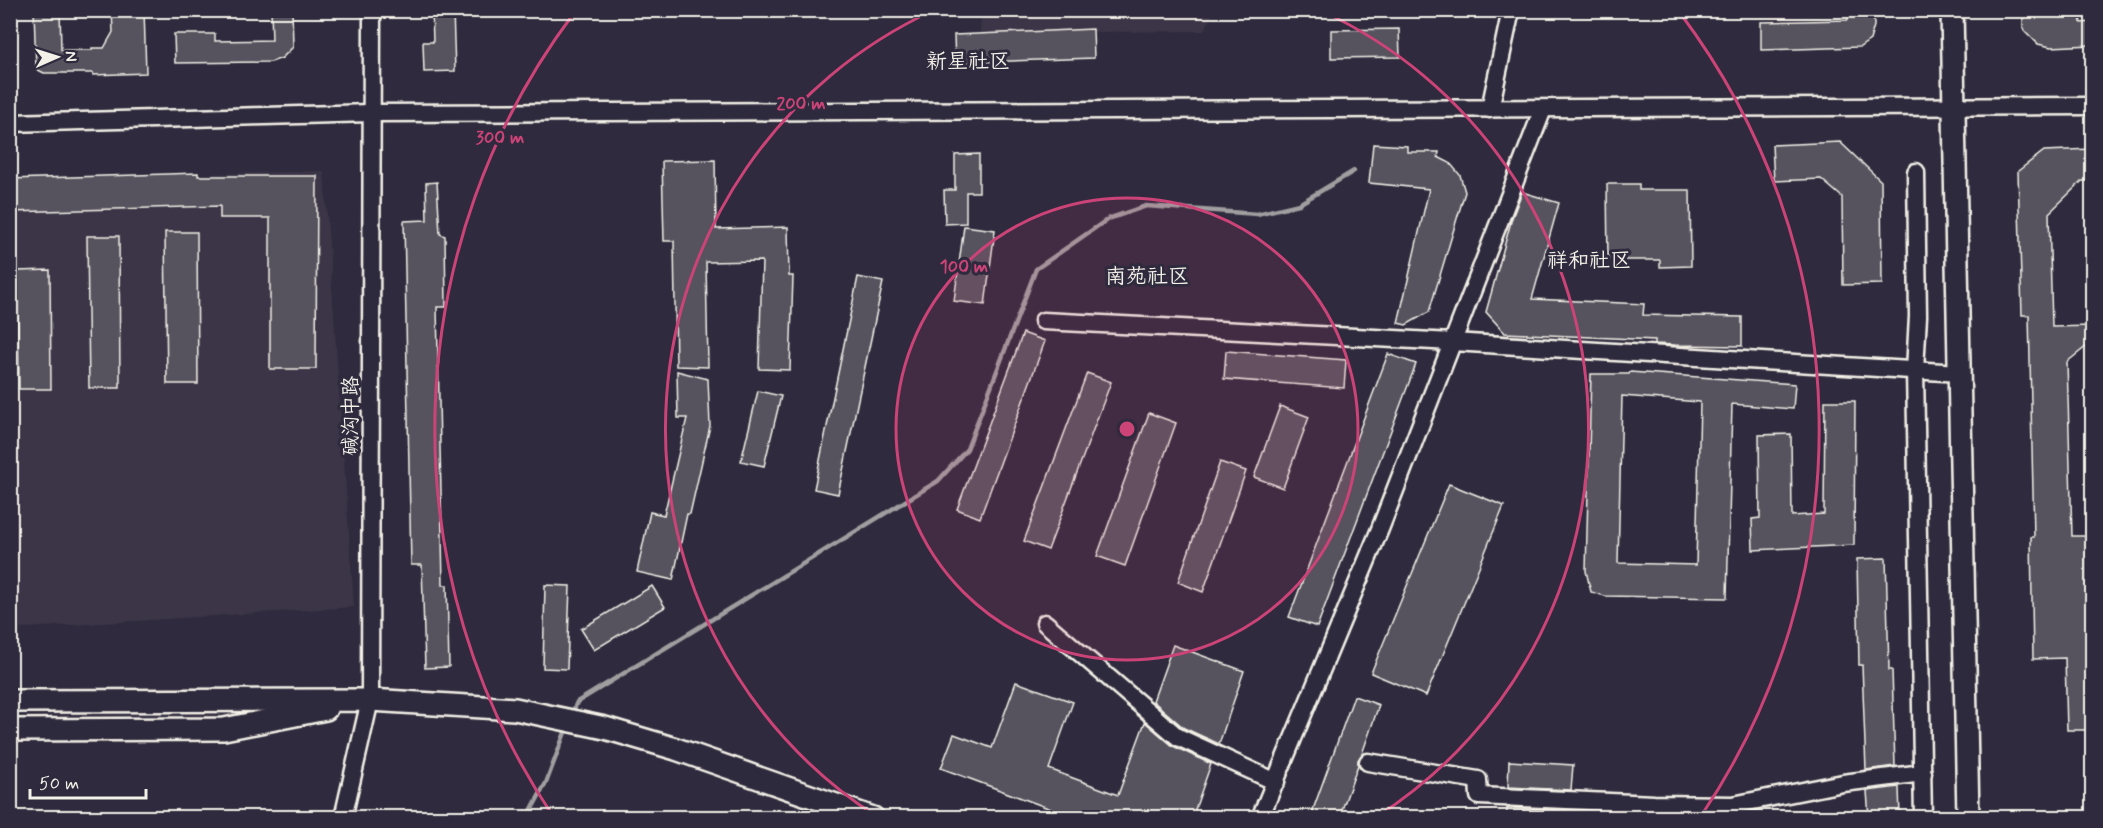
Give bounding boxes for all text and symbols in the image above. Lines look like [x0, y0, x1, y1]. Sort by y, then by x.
north arrow [27, 27, 87, 87]
district label: 新星社区 [926, 48, 1010, 76]
text: N [60, 50, 81, 62]
text: 200 m [776, 92, 826, 116]
text: 300 m [476, 126, 524, 150]
district label: 祥和社区 [1547, 247, 1631, 275]
text: 100 m [940, 255, 988, 279]
district label: 南苑社区 [1105, 263, 1189, 291]
street label: 碱沟中路 [338, 375, 365, 456]
centre of rings [1117, 419, 1137, 439]
scale bar [30, 762, 146, 800]
text: 50 m [39, 772, 79, 796]

